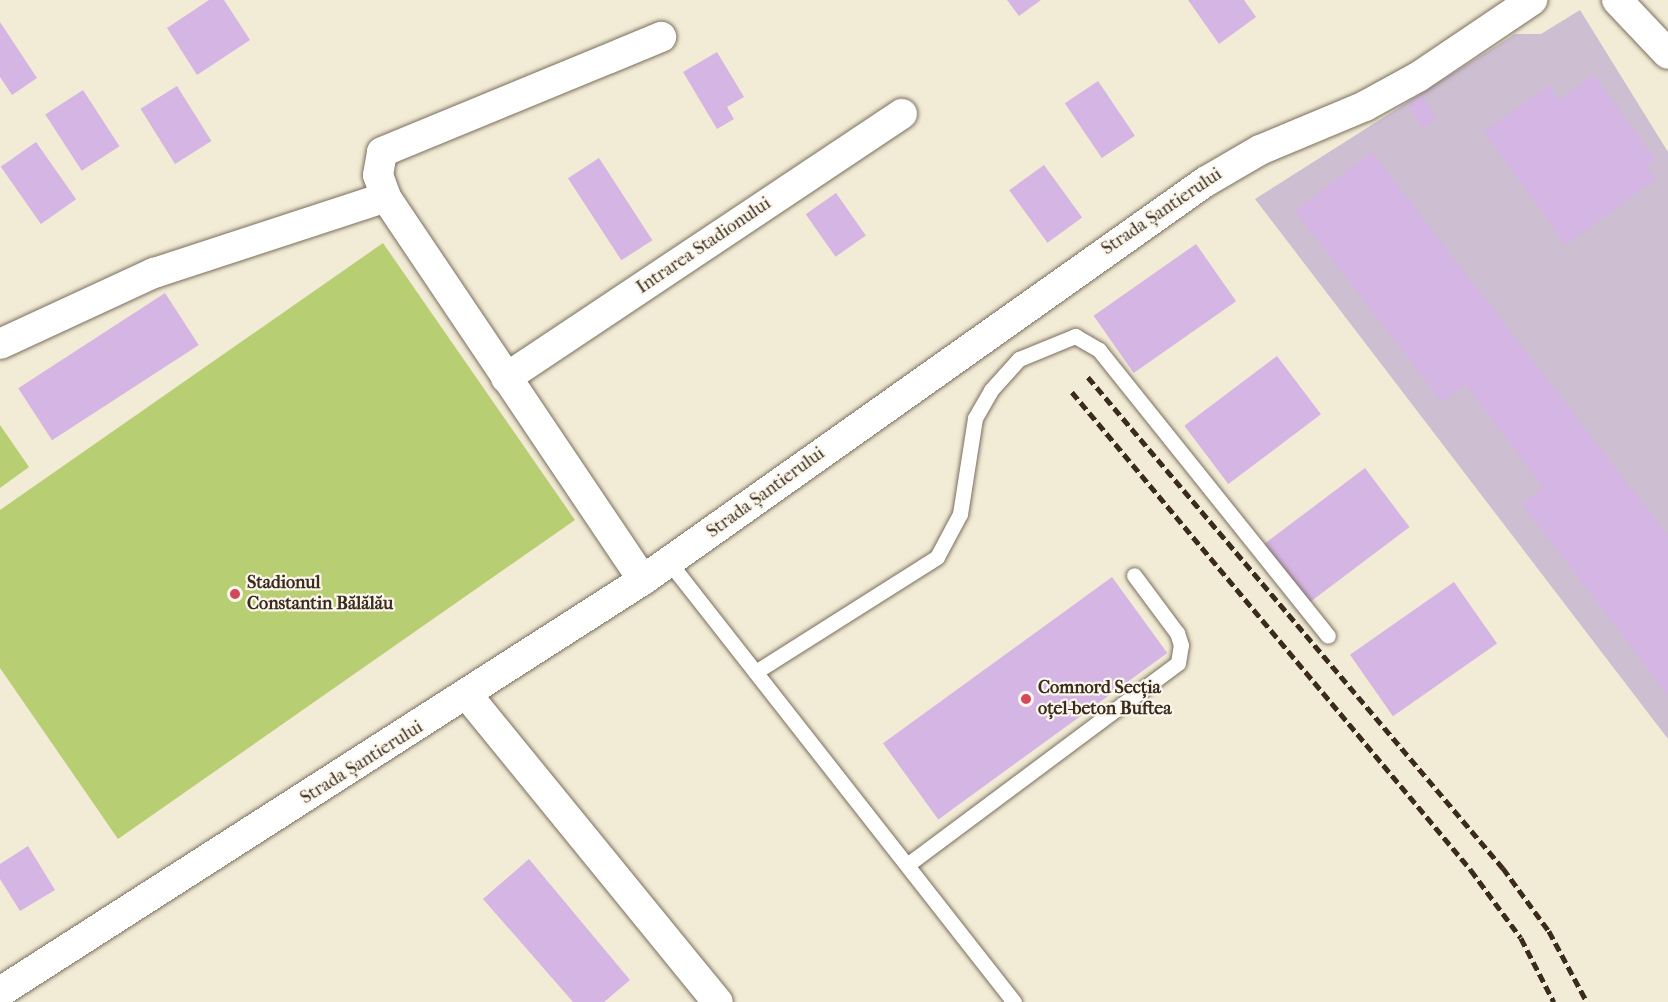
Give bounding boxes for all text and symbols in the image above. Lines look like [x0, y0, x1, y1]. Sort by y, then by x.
street label: Strada Șantierului [1098, 164, 1226, 260]
street label: Intrarea Stadionului [633, 193, 775, 299]
street label: Strada Șantierului [703, 443, 829, 543]
place label: Stadionul Constantin Bălălău [247, 573, 393, 616]
marker: Stadionul Constantin Bălălău [228, 587, 242, 601]
place label: Comnord Secția oțel-beton Buftea [1038, 678, 1172, 720]
marker: Comnord Secția oțel-beton Buftea [1019, 692, 1033, 706]
street label: Strada Șantierului [297, 717, 427, 809]

